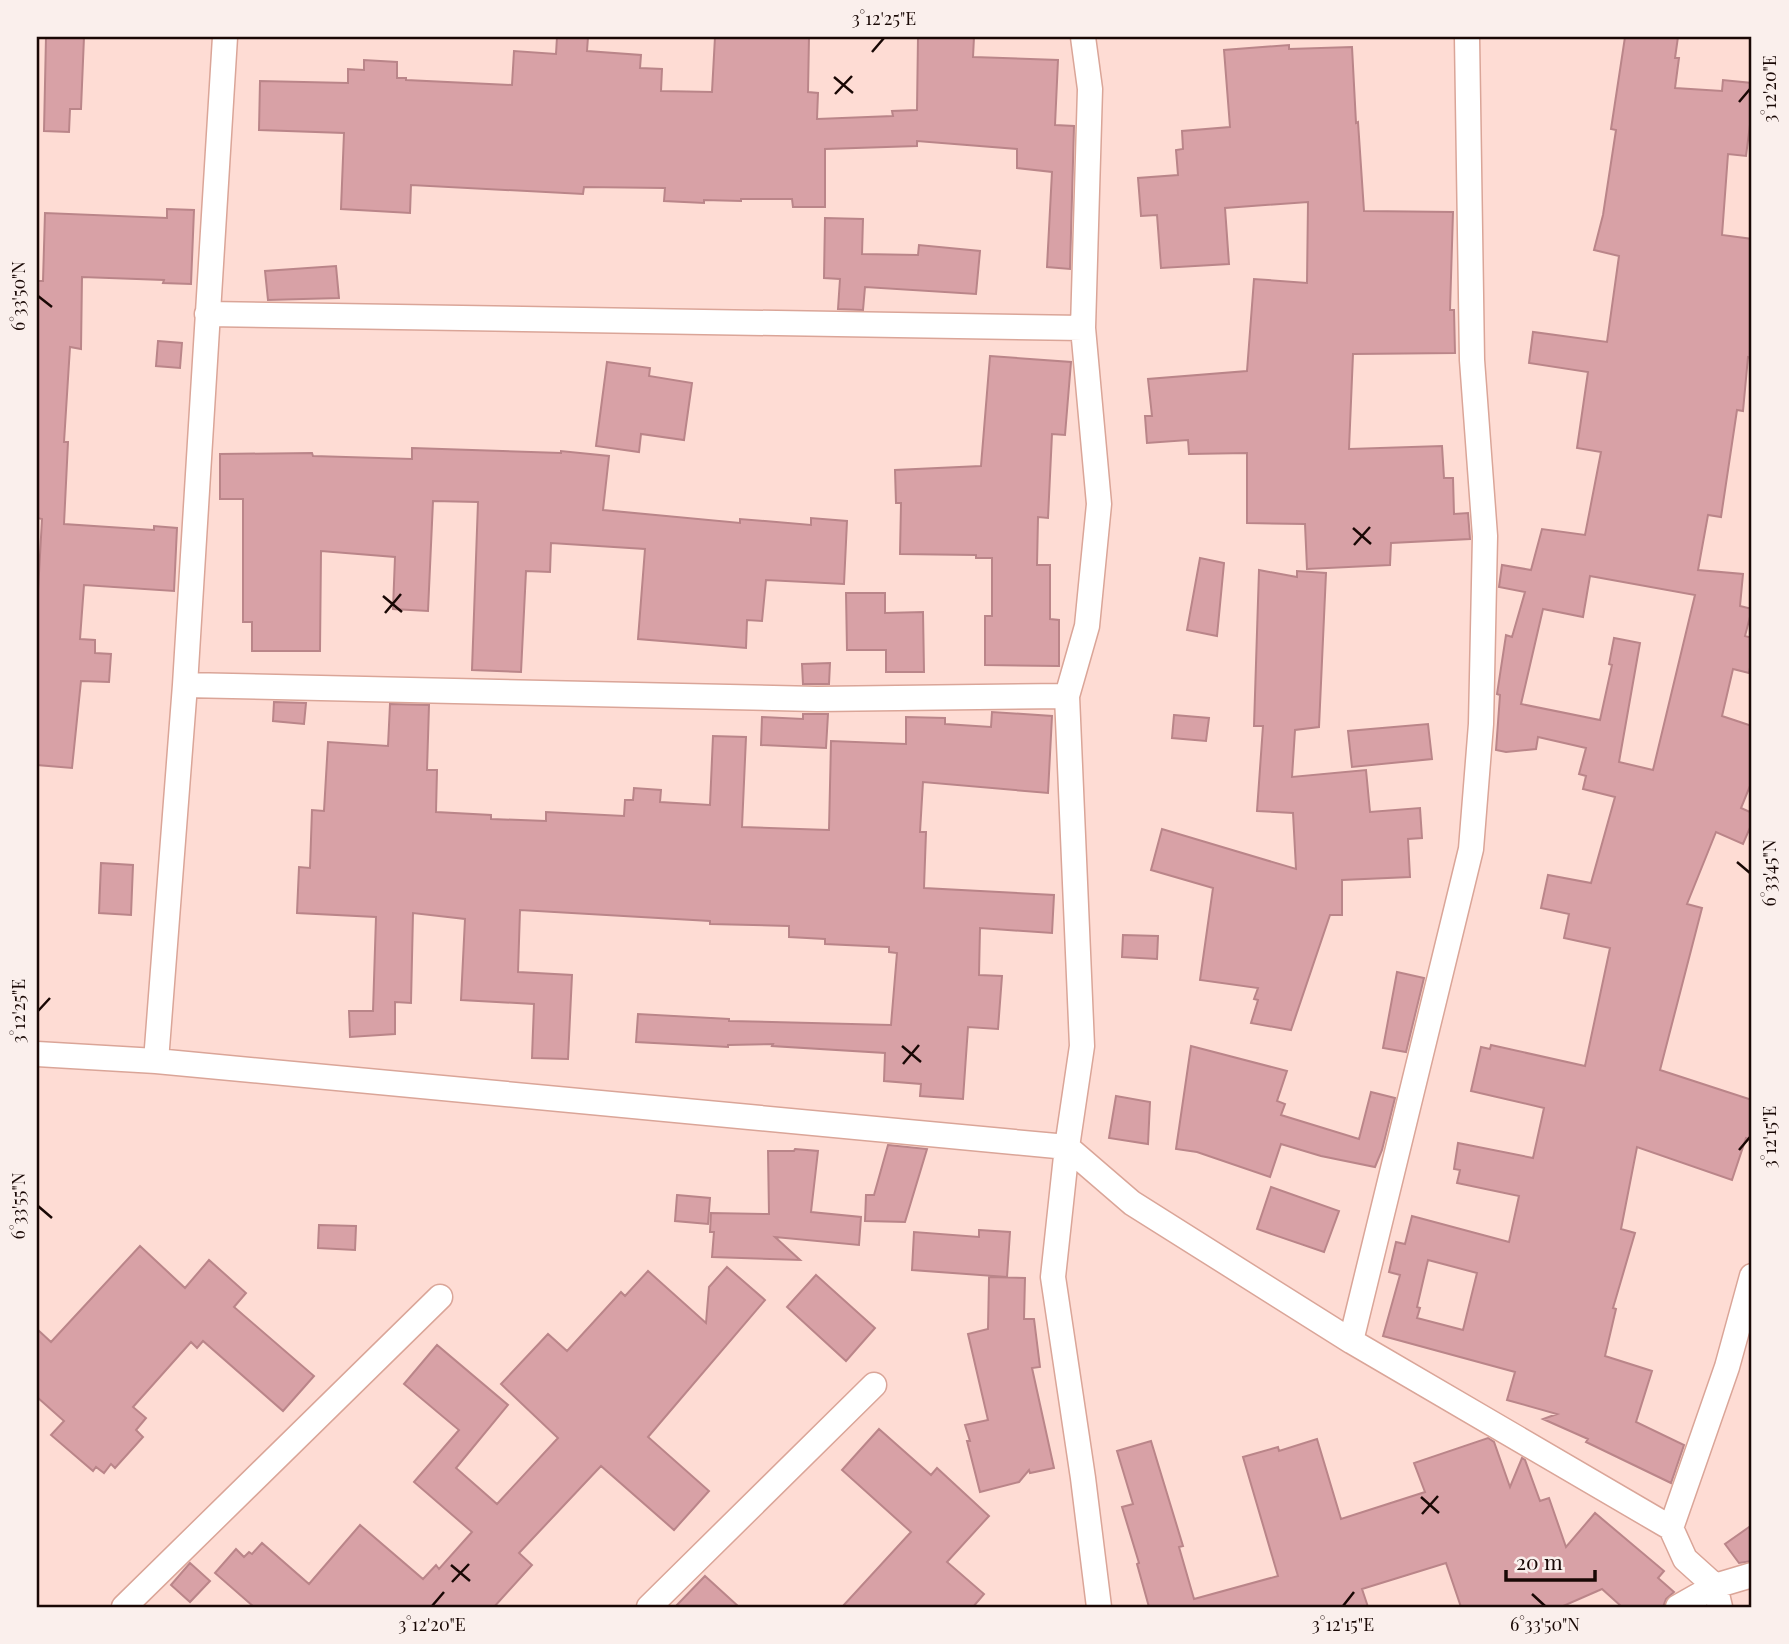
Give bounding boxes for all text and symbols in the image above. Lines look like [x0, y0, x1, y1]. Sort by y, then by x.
text: 3°12'25"E [852, 6, 916, 30]
text: 3°12'20"E [1757, 55, 1781, 123]
text: 6°33'50"N [6, 261, 30, 331]
text: 6°33'45"N [1757, 839, 1781, 907]
text: 3°12'25"E [6, 979, 30, 1043]
text: 3°12'15"E [1757, 1106, 1781, 1168]
text: 6°33'55"N [6, 1172, 30, 1240]
scale bar [1506, 1539, 1595, 1583]
text: 20 m [1516, 1547, 1563, 1575]
text: 3°12'20"E [398, 1612, 466, 1636]
text: 3°12'15"E [1312, 1612, 1374, 1636]
text: 6°33'50"N [1510, 1612, 1580, 1636]

